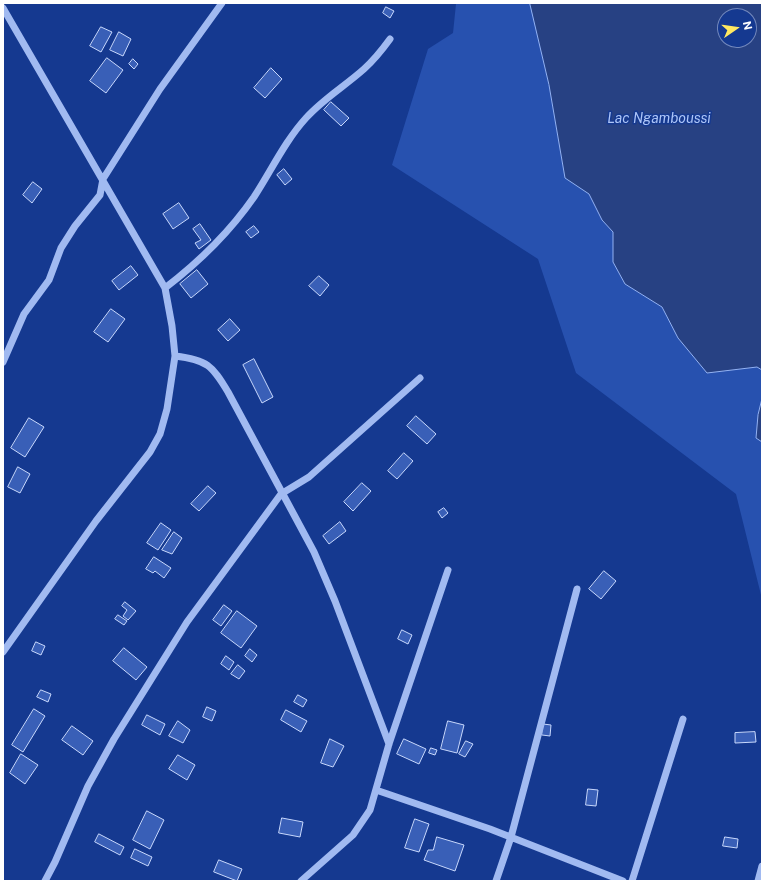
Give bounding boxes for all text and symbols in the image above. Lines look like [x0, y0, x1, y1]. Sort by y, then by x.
north arrow [717, 8, 757, 48]
text: N [741, 20, 755, 31]
water label: Lac Ngamboussi [607, 111, 711, 127]

